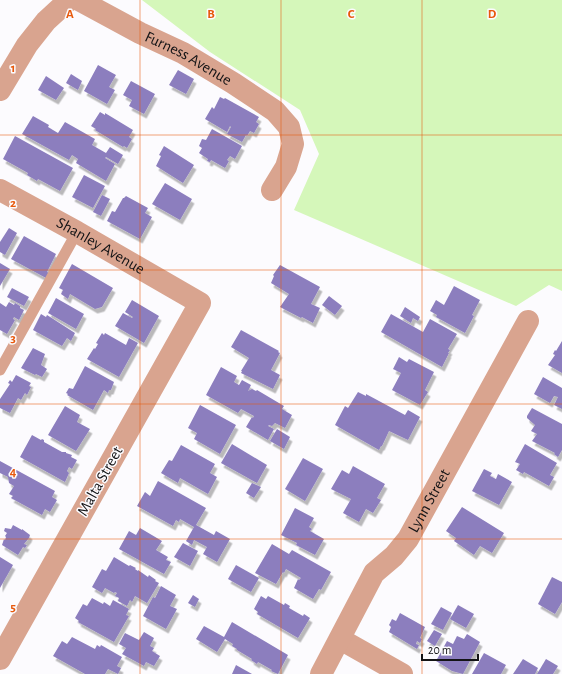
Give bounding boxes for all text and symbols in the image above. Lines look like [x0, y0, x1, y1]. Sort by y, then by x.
text: A [66, 8, 74, 21]
text: B [207, 8, 215, 21]
text: C [348, 8, 355, 21]
text: D [488, 8, 497, 21]
street label: Furness Avenue [143, 28, 235, 88]
text: 1 [11, 62, 15, 75]
text: 2 [10, 197, 16, 210]
street label: Shanley Avenue [54, 214, 147, 277]
text: 3 [10, 332, 16, 345]
street label: Malta Street [74, 444, 126, 518]
text: 4 [10, 466, 17, 479]
street label: Lynn Street [405, 466, 453, 535]
text: 5 [10, 601, 16, 614]
scale bar [422, 636, 478, 662]
text: 20 m [428, 644, 451, 656]

